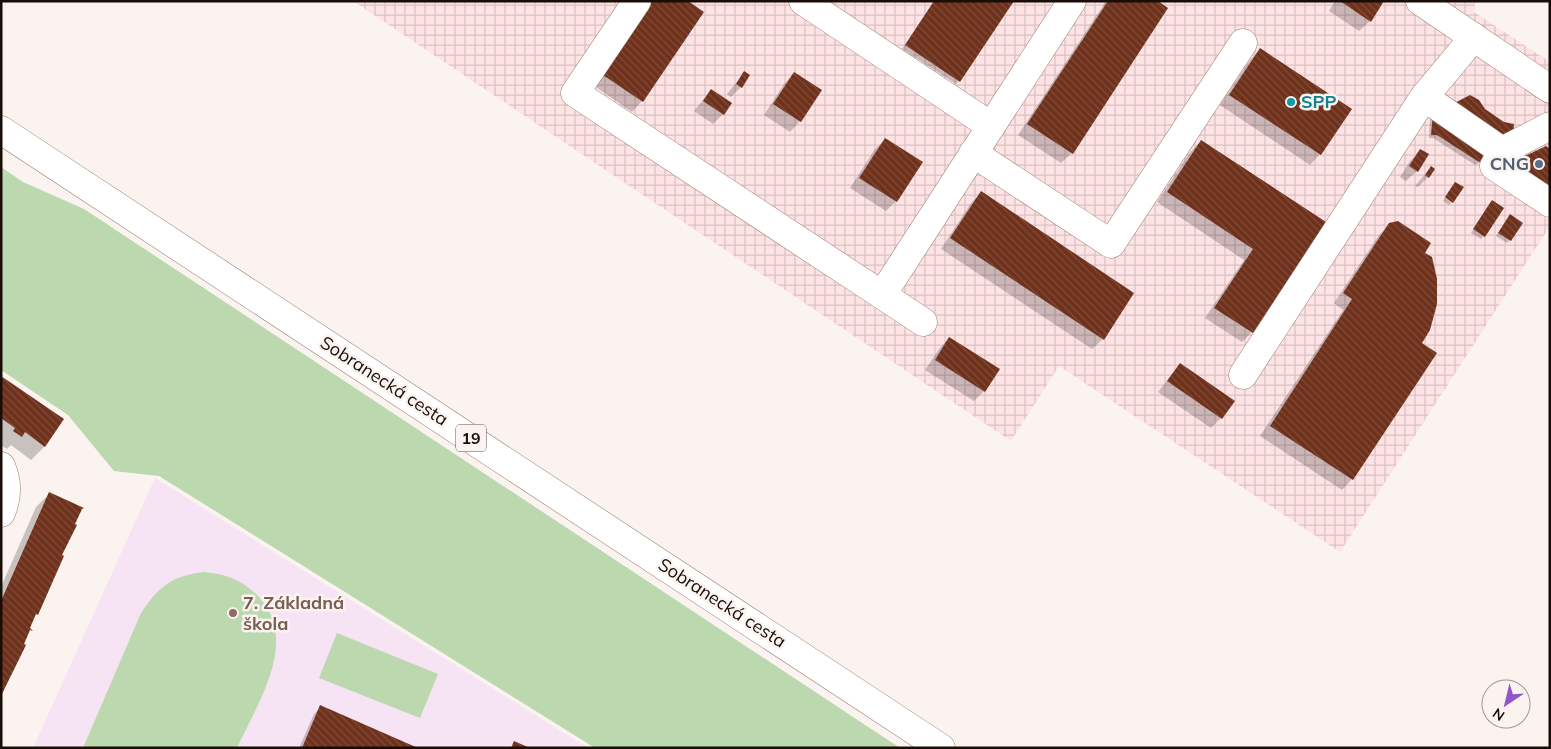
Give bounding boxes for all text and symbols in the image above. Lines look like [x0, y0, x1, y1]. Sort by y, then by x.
place label: SPP [1301, 90, 1337, 113]
marker: SPP [1285, 96, 1297, 108]
place label: CNG [1490, 152, 1529, 175]
marker: CNG [1533, 158, 1545, 170]
street label: Sobranecká cesta [316, 331, 453, 431]
road number: 19 [456, 424, 486, 452]
street label: Sobranecká cesta [654, 553, 791, 653]
place label: 7. Základná škola [243, 591, 344, 635]
marker: 7. Základná škola [227, 607, 239, 619]
north arrow [1481, 679, 1531, 729]
text: N [1489, 704, 1508, 725]

